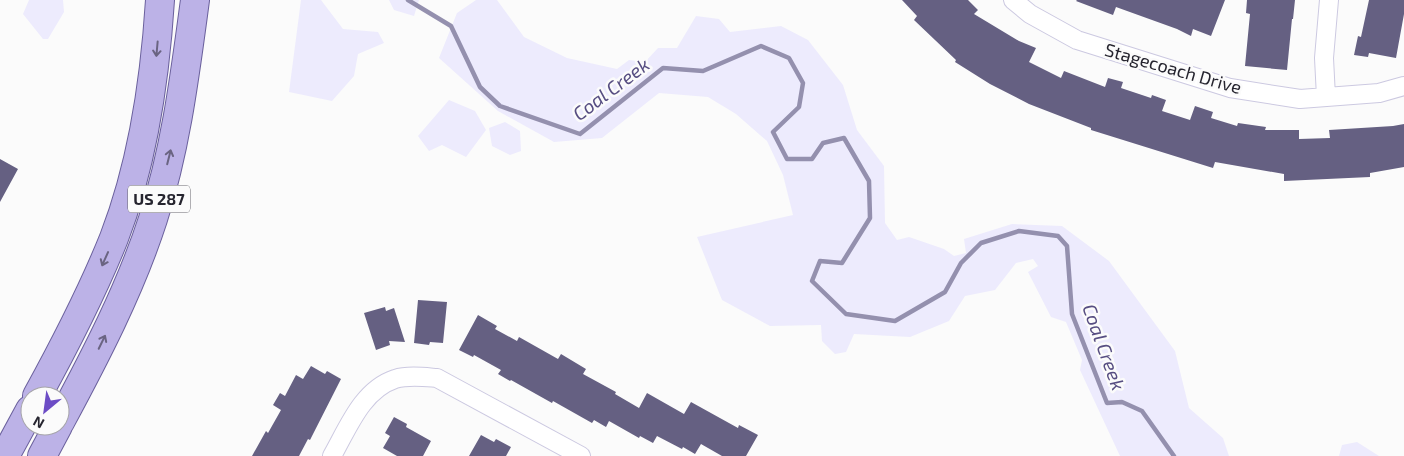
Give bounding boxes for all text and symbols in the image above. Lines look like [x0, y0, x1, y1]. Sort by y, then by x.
street label: Stagecoach Drive [1102, 38, 1244, 98]
one-way arrow [152, 40, 162, 56]
water label: Coal Creek [568, 52, 654, 125]
one-way arrow [165, 149, 174, 165]
road number: US 287 [128, 185, 190, 212]
one-way arrow [99, 251, 109, 266]
water label: Coal Creek [1078, 301, 1131, 393]
one-way arrow [97, 335, 107, 350]
north arrow [20, 386, 70, 436]
text: N [30, 413, 47, 433]

